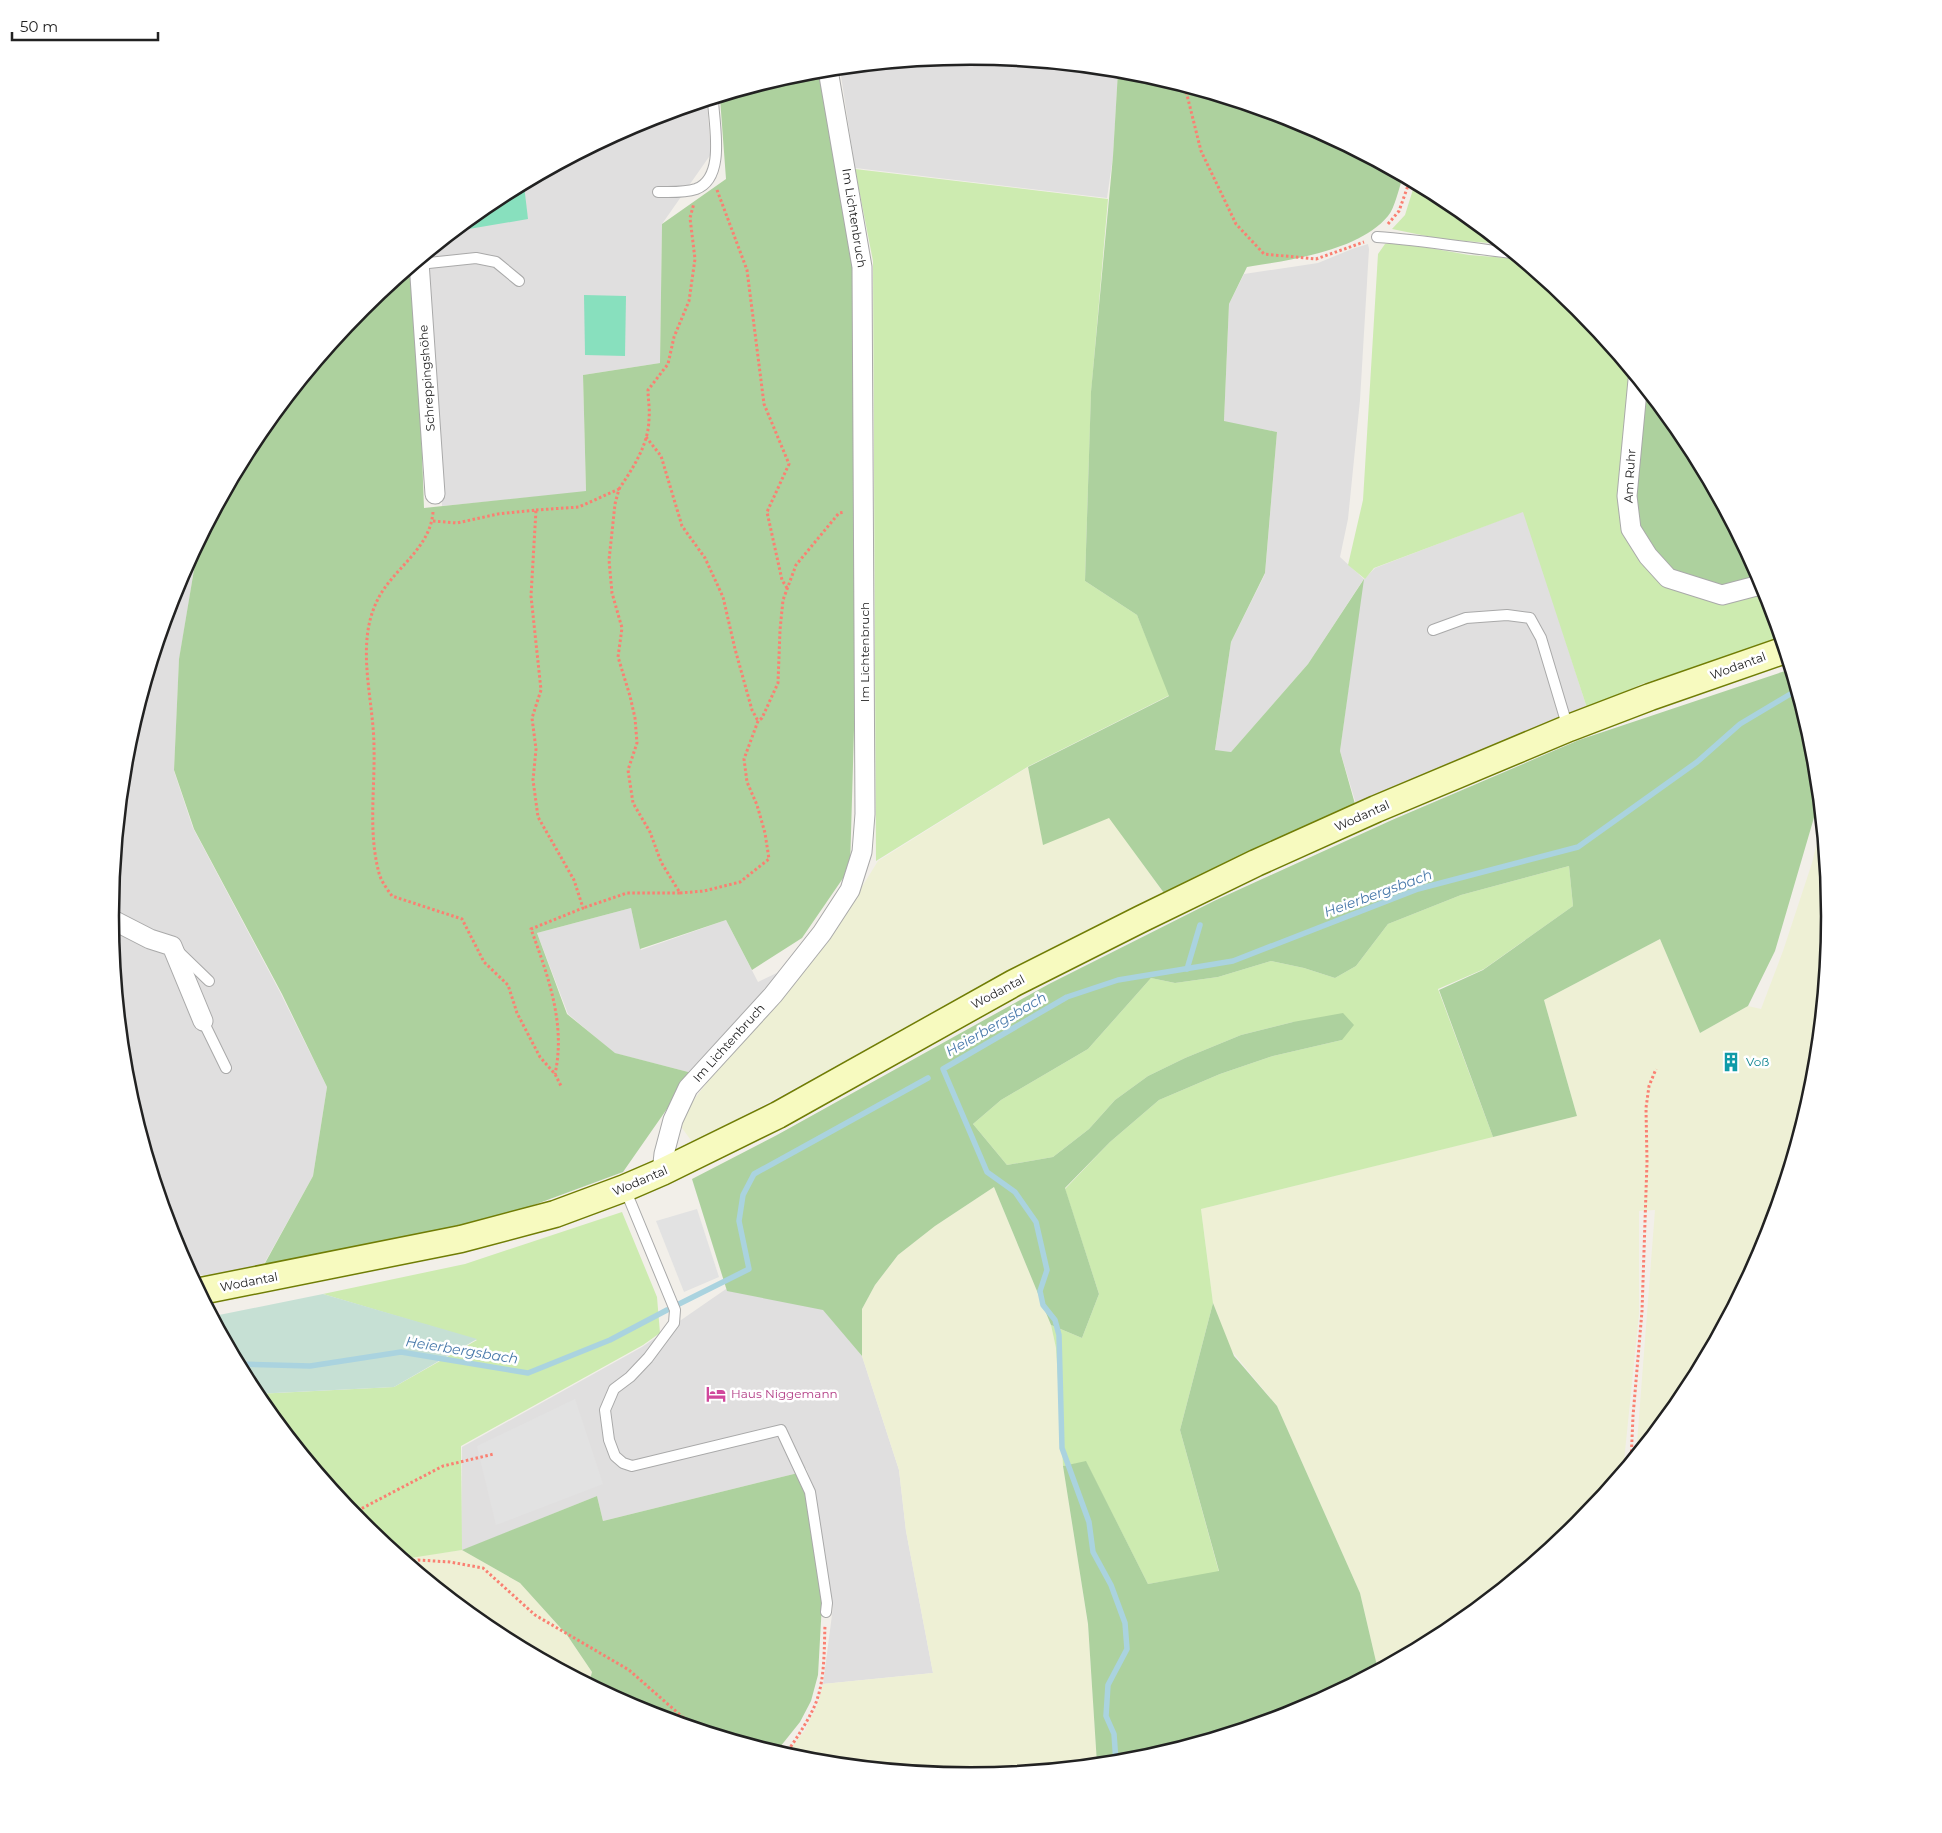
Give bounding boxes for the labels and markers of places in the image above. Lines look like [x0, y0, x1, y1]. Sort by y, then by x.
building icon: Voß [1720, 1051, 1742, 1073]
place label: Voß [1746, 1054, 1769, 1069]
hotel icon: Haus Niggemann [705, 1383, 727, 1405]
place label: Haus Niggemann [731, 1386, 838, 1401]

